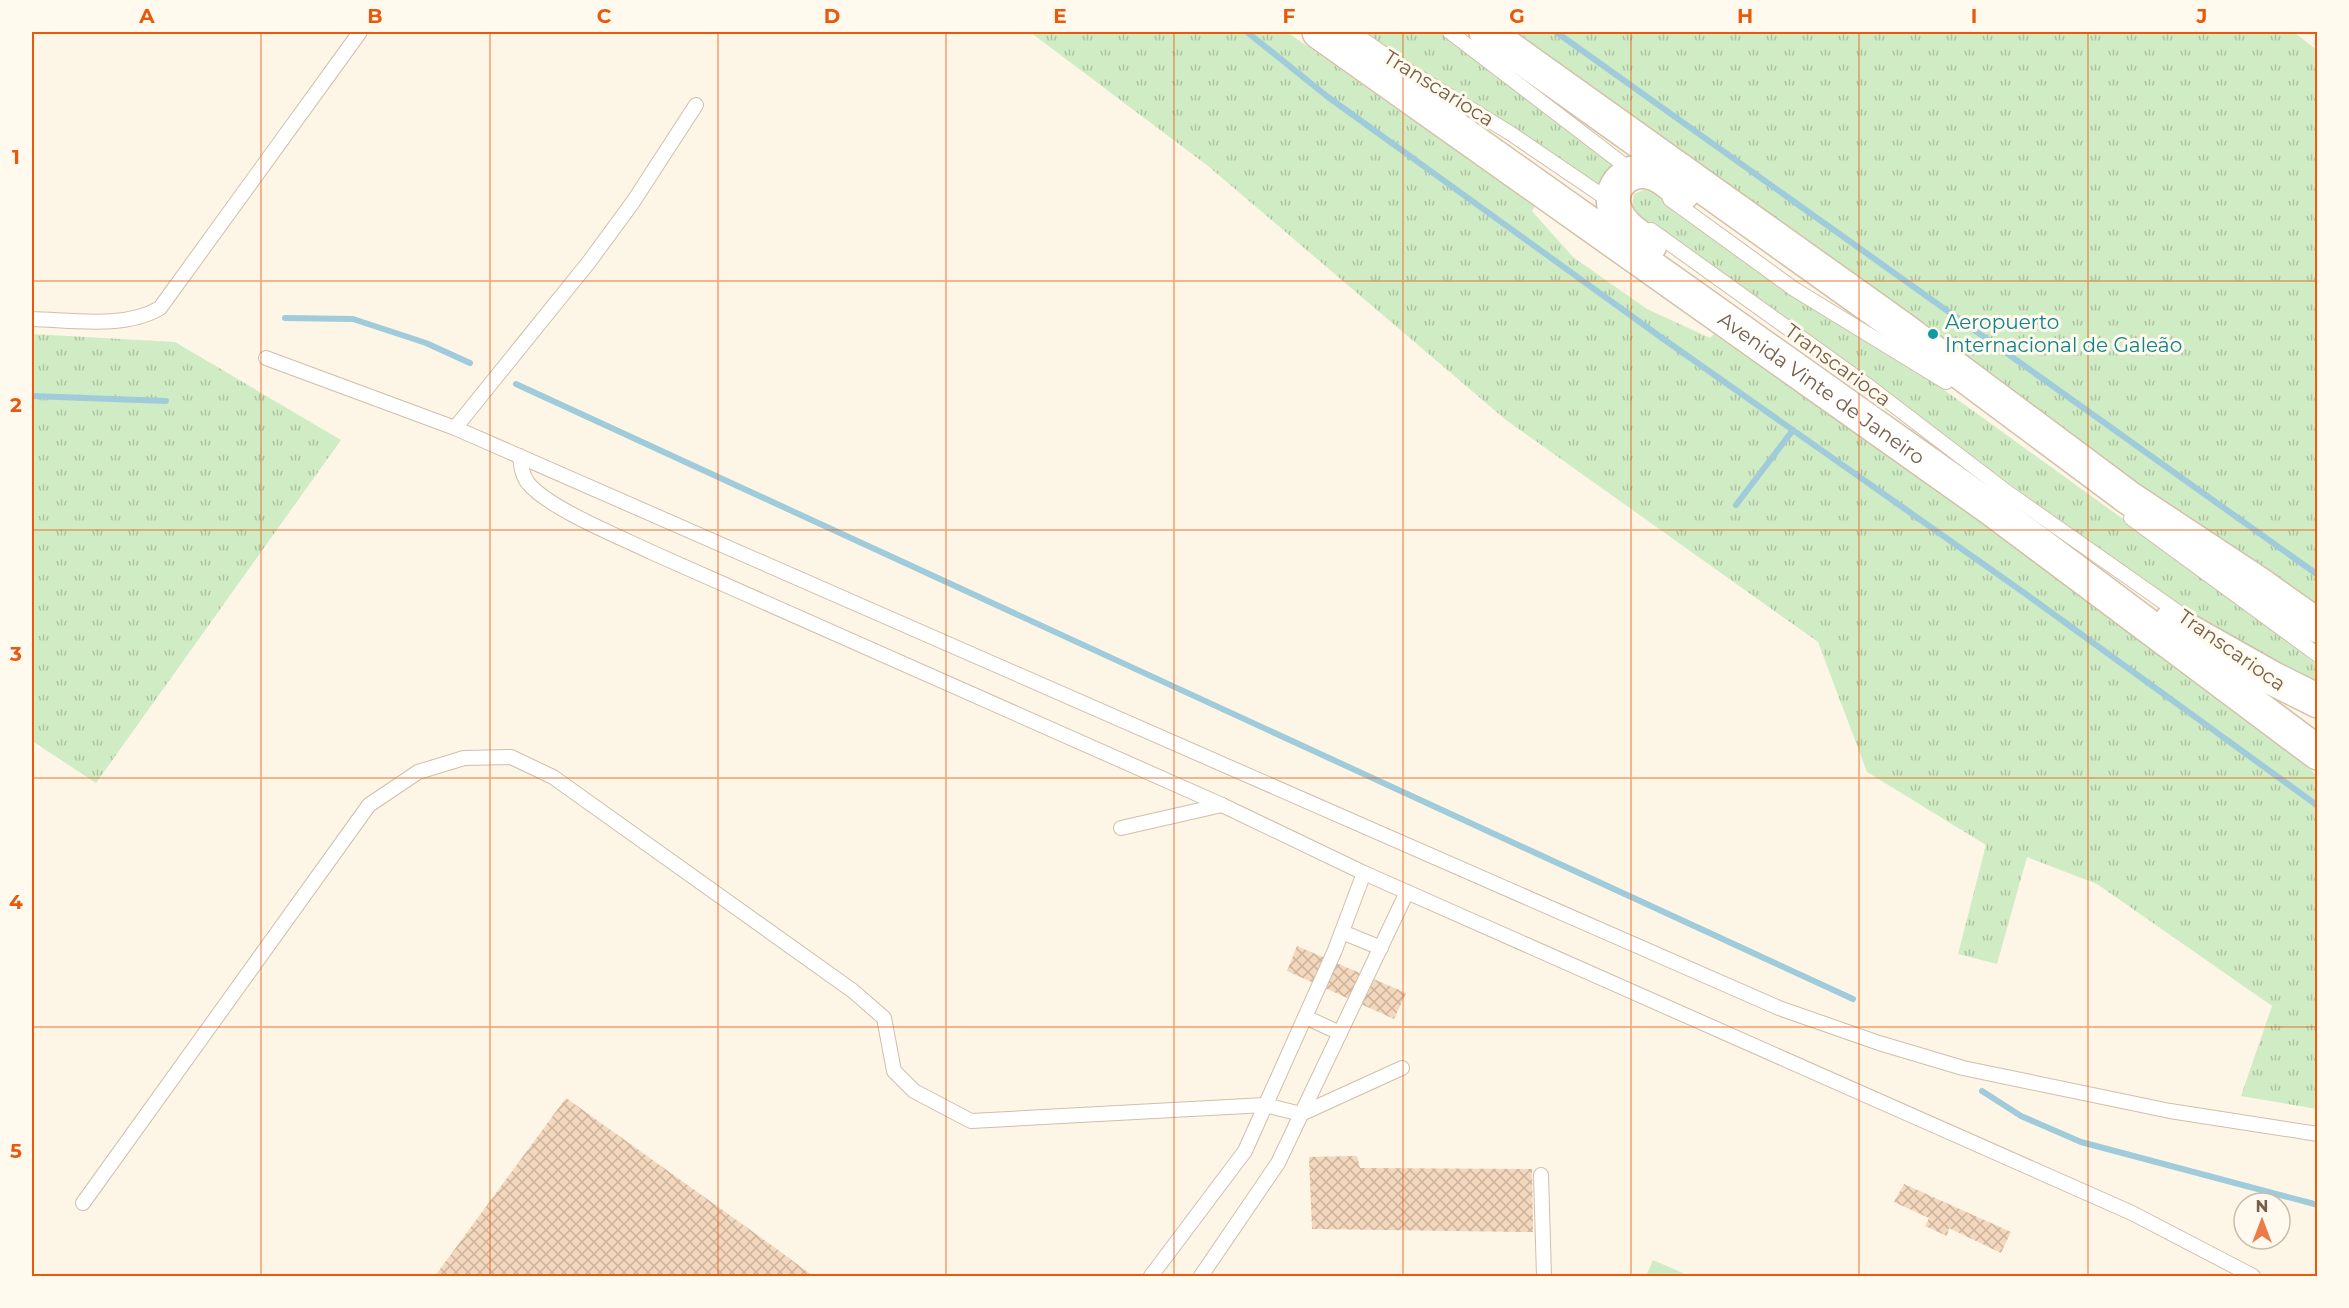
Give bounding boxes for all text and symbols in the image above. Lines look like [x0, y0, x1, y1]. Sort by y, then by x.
text: A [138, 4, 155, 28]
text: B [367, 4, 383, 28]
text: C [597, 4, 612, 28]
text: D [824, 4, 840, 28]
text: E [1053, 4, 1067, 28]
text: F [1283, 4, 1296, 28]
text: G [1509, 4, 1525, 28]
text: H [1737, 4, 1753, 28]
text: I [1971, 4, 1977, 28]
text: J [2196, 4, 2207, 28]
street label: Transcarioca [1379, 45, 1499, 131]
text: 1 [12, 145, 20, 169]
street label: Avenida Vinte de Janeiro [1714, 307, 1930, 470]
place label: Aeropuerto Internacional de Galeão [1945, 310, 2182, 357]
street label: Transcarioca [1780, 318, 1896, 412]
marker: Aeropuerto Internacional de Galeão [1926, 327, 1940, 341]
text: 2 [10, 393, 22, 417]
street label: Transcarioca [2174, 604, 2290, 696]
text: 3 [9, 642, 22, 666]
text: 4 [9, 890, 23, 914]
text: 5 [10, 1139, 22, 1163]
north arrow [2232, 1191, 2292, 1251]
text: N [2256, 1197, 2268, 1216]

